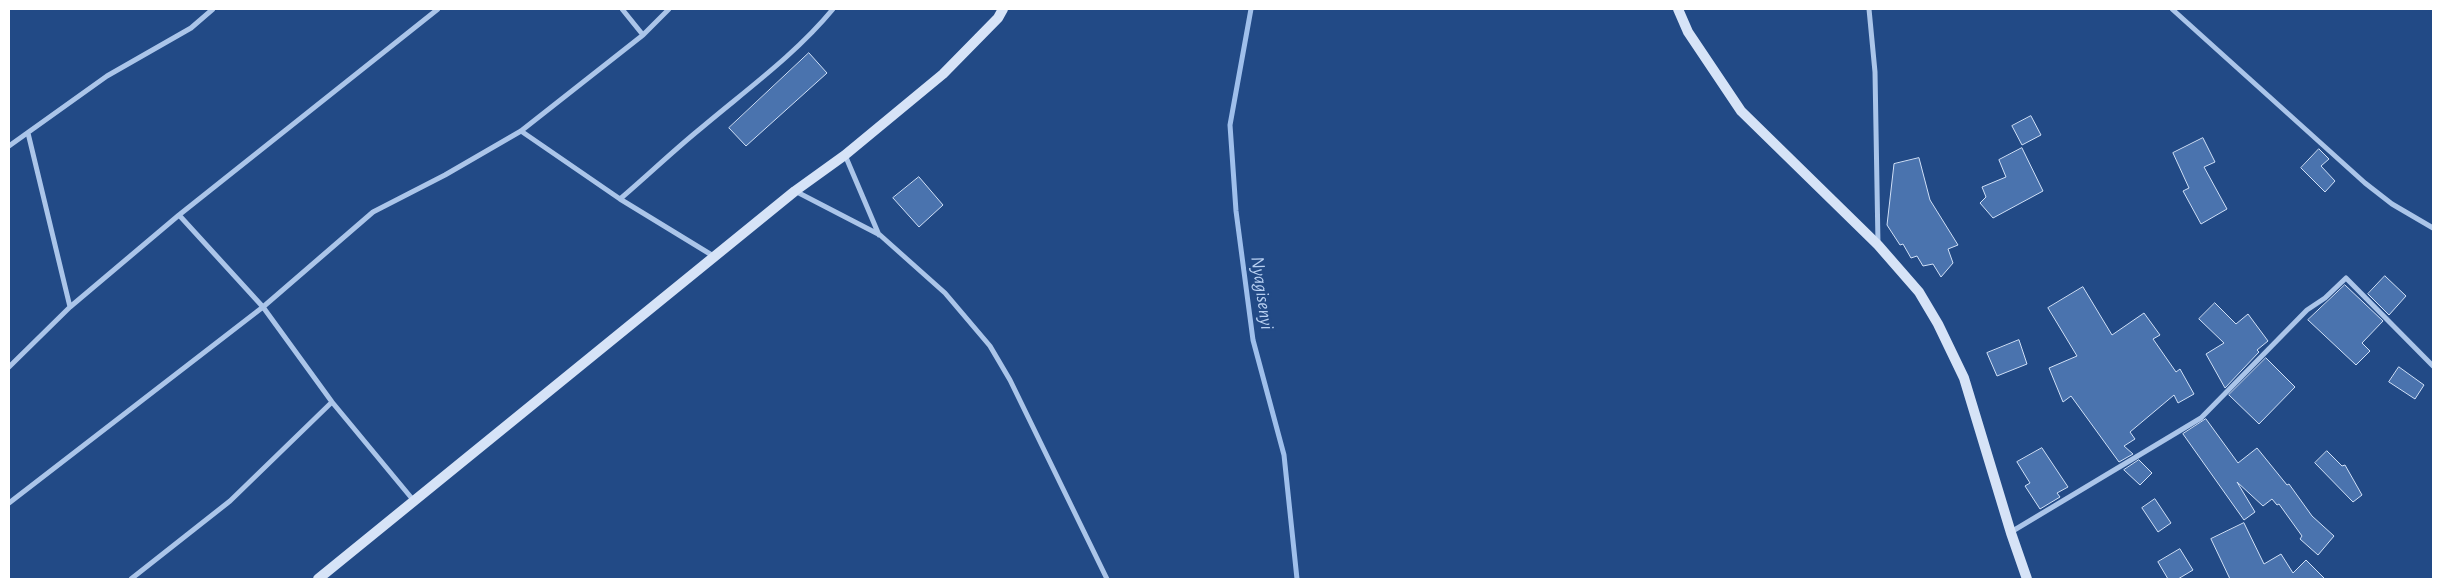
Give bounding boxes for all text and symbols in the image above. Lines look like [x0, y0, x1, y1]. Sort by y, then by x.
water label: Nyagisenyi [1246, 255, 1278, 331]

